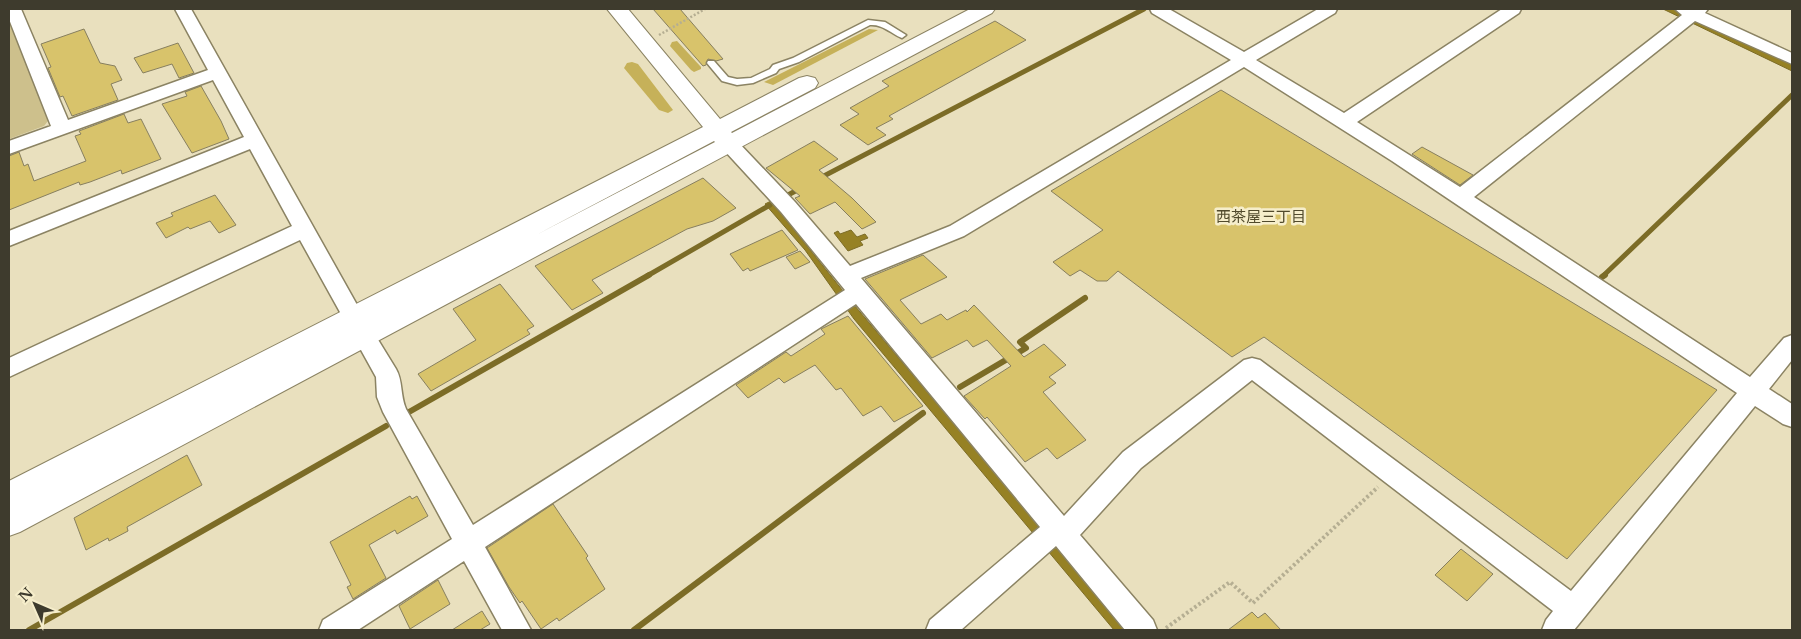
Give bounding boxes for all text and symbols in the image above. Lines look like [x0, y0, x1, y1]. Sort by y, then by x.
district label: 西茶屋三丁目 [1216, 207, 1306, 226]
north arrow [10, 579, 60, 629]
text: N [15, 584, 37, 606]

